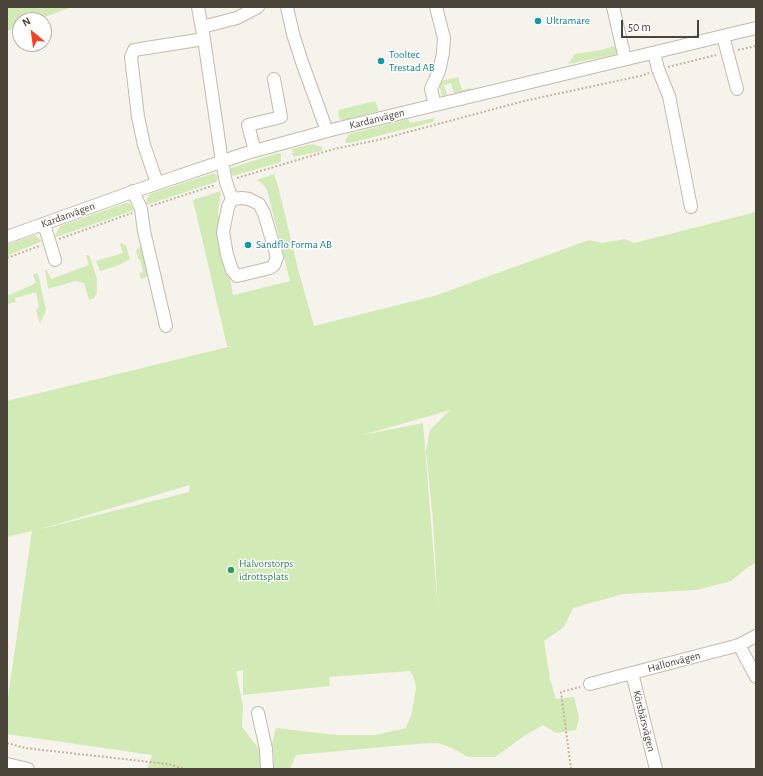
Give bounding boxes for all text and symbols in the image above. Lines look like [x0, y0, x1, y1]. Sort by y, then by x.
north arrow [12, 12, 52, 52]
scale bar [623, 12, 701, 38]
place label: Ultramare [546, 14, 590, 28]
text: N [20, 15, 32, 29]
marker: Ultramare [533, 16, 543, 26]
text: 50 m [628, 21, 651, 33]
place label: Tooltec Trestad AB [389, 48, 435, 74]
marker: Tooltec Trestad AB [376, 56, 386, 66]
street label: Kardanvägen [348, 106, 406, 132]
street label: Kardanvägen [39, 199, 97, 231]
place label: Sandflo Forma AB [256, 238, 332, 252]
marker: Sandflo Forma AB [243, 240, 253, 250]
place label: Halvorstorps idrottsplats [239, 557, 293, 583]
marker: Halvorstorps idrottsplats [226, 565, 236, 575]
street label: Hallonvägen [646, 649, 702, 675]
street label: Körsbärsvägen [630, 689, 658, 753]

